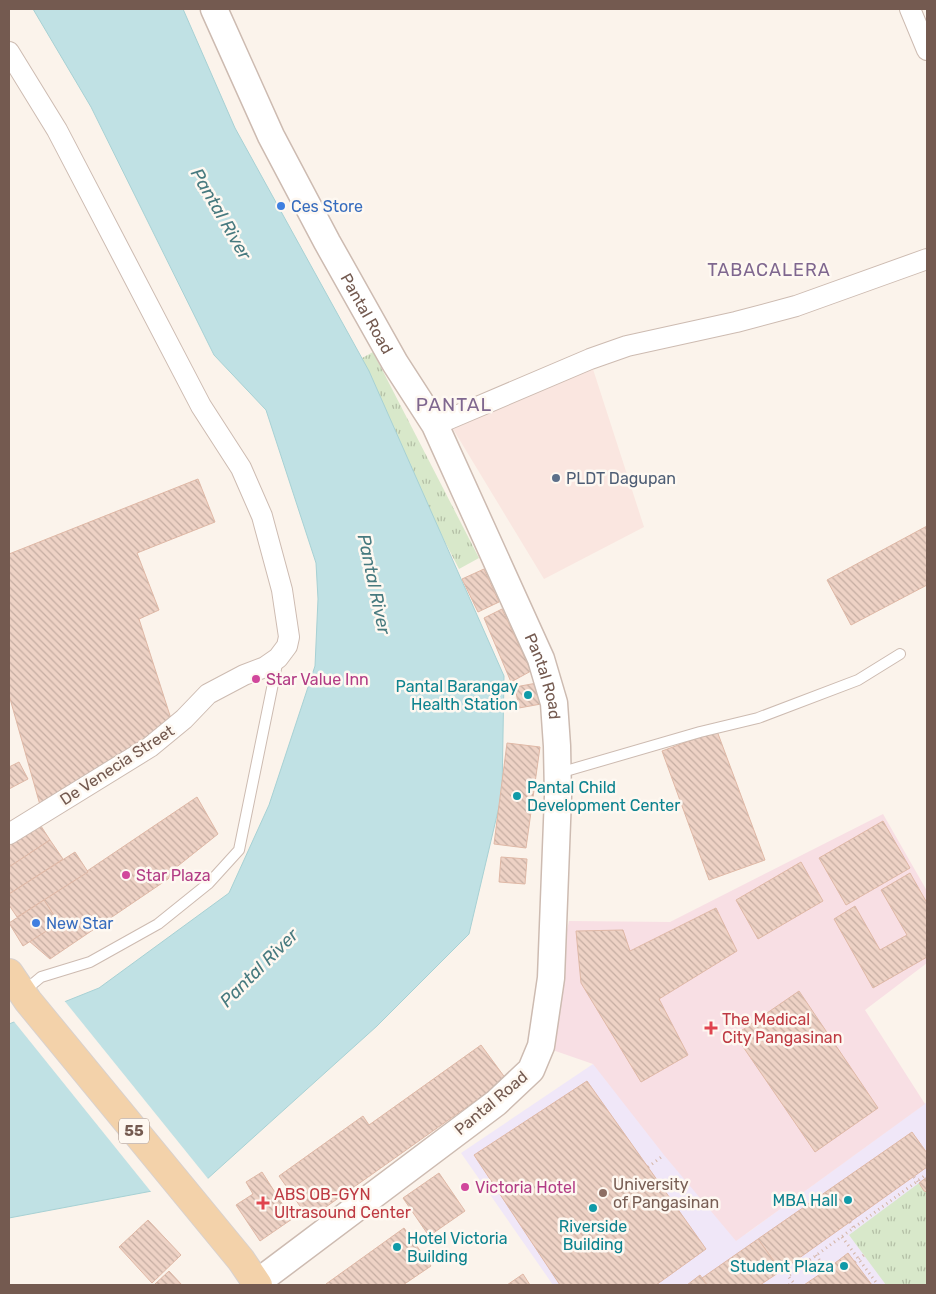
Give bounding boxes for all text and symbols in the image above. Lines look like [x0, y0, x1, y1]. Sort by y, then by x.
water label: Pantal River [186, 164, 257, 265]
place label: Ces Store [291, 197, 363, 216]
marker: Ces Store [275, 200, 287, 212]
district label: TABACALERA [707, 259, 831, 281]
street label: Pantal Road [337, 270, 397, 357]
district label: PANTAL [416, 393, 492, 416]
place label: PLDT Dagupan [566, 469, 676, 488]
marker: PLDT Dagupan [550, 472, 562, 484]
water label: Pantal River [353, 532, 396, 637]
street label: Pantal Road [521, 630, 565, 720]
place label: Star Value Inn [266, 670, 369, 689]
marker: Star Value Inn [250, 673, 262, 685]
place label: Pantal Barangay Health Station [396, 677, 518, 714]
marker: Pantal Barangay Health Station [522, 689, 534, 701]
street label: De Venecia Street [56, 721, 178, 809]
place label: Pantal Child Development Center [527, 778, 680, 815]
marker: Pantal Child Development Center [511, 790, 523, 802]
place label: Star Plaza [136, 866, 211, 885]
marker: Star Plaza [120, 869, 132, 881]
place label: New Star [46, 914, 113, 933]
marker: New Star [30, 917, 42, 929]
water label: Pantal River [215, 923, 304, 1012]
place label: The Medical City Pangasinan [722, 1010, 842, 1047]
marker: The Medical City Pangasinan [704, 1021, 718, 1035]
street label: Pantal Road [451, 1067, 531, 1139]
road number: 55 [119, 1118, 149, 1144]
place label: University of Pangasinan [613, 1175, 719, 1212]
place label: Victoria Hotel [475, 1178, 576, 1197]
marker: Victoria Hotel [459, 1181, 471, 1193]
place label: ABS OB-GYN Ultrasound Center [274, 1185, 411, 1222]
marker: University of Pangasinan [597, 1187, 609, 1199]
place label: MBA Hall [772, 1191, 838, 1210]
marker: MBA Hall [842, 1194, 854, 1206]
marker: ABS OB-GYN Ultrasound Center [256, 1196, 270, 1210]
marker: Riverside Building [587, 1202, 599, 1214]
place label: Riverside Building [559, 1217, 627, 1254]
place label: Hotel Victoria Building [407, 1229, 507, 1266]
marker: Hotel Victoria Building [391, 1241, 403, 1253]
place label: Student Plaza [730, 1257, 834, 1276]
marker: Student Plaza [838, 1260, 850, 1272]

